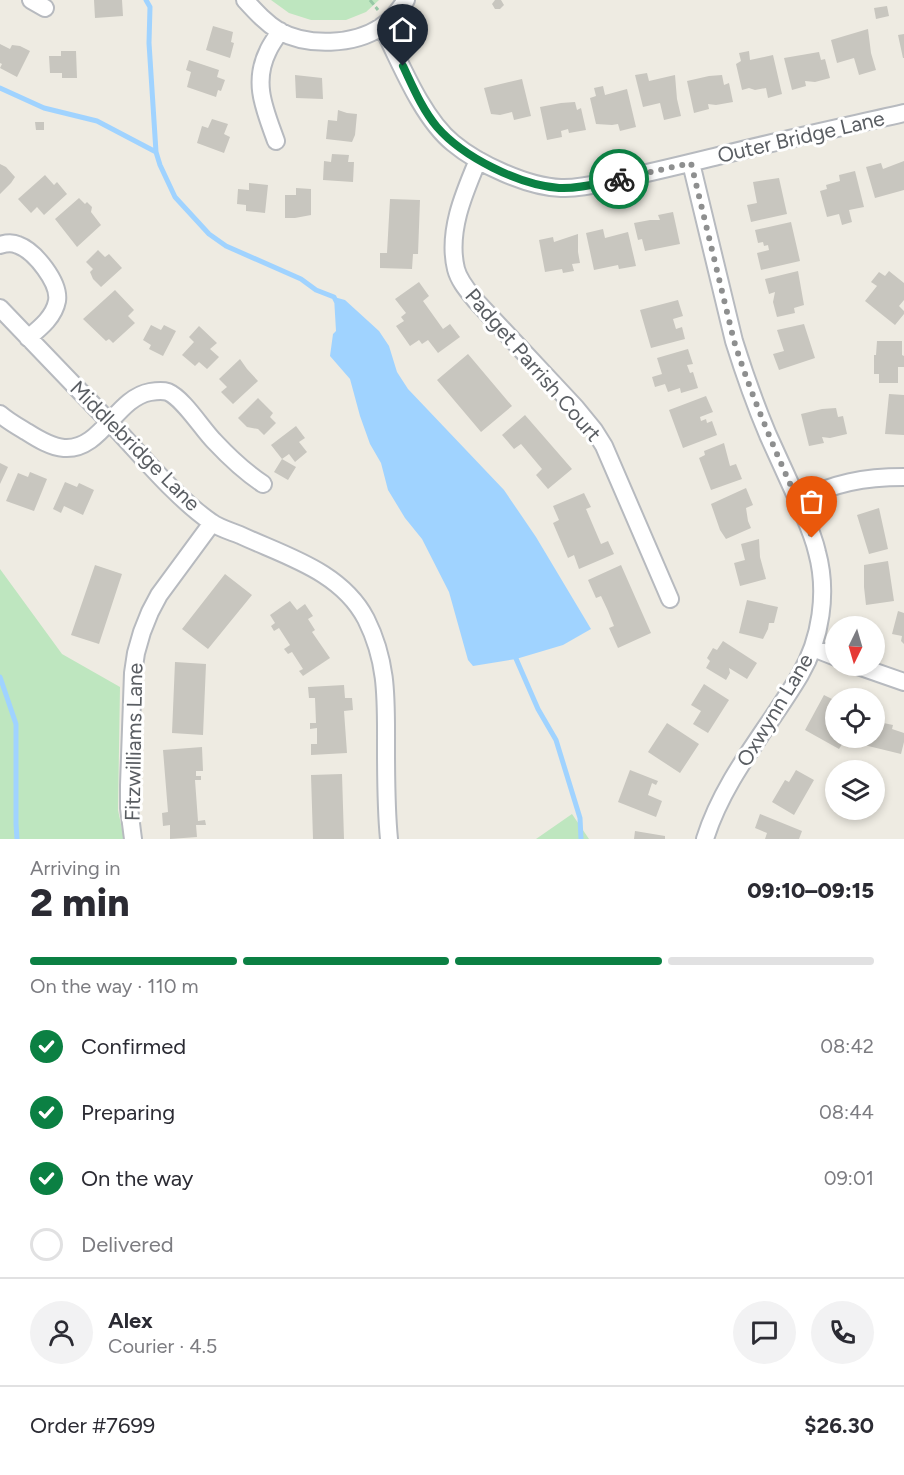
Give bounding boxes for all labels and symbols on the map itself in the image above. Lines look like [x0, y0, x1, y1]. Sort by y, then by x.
pin [377, 4, 428, 66]
street label: Outer Bridge Lane [715, 105, 887, 168]
courier [589, 149, 649, 209]
street label: Padget Parrish Court [460, 283, 607, 446]
street label: Middlebridge Lane [65, 375, 206, 516]
pin [786, 476, 837, 538]
north arrow [825, 616, 885, 676]
street label: Oxwynn Lane [731, 649, 818, 771]
street label: Fitzwilliams Lane [120, 663, 147, 821]

